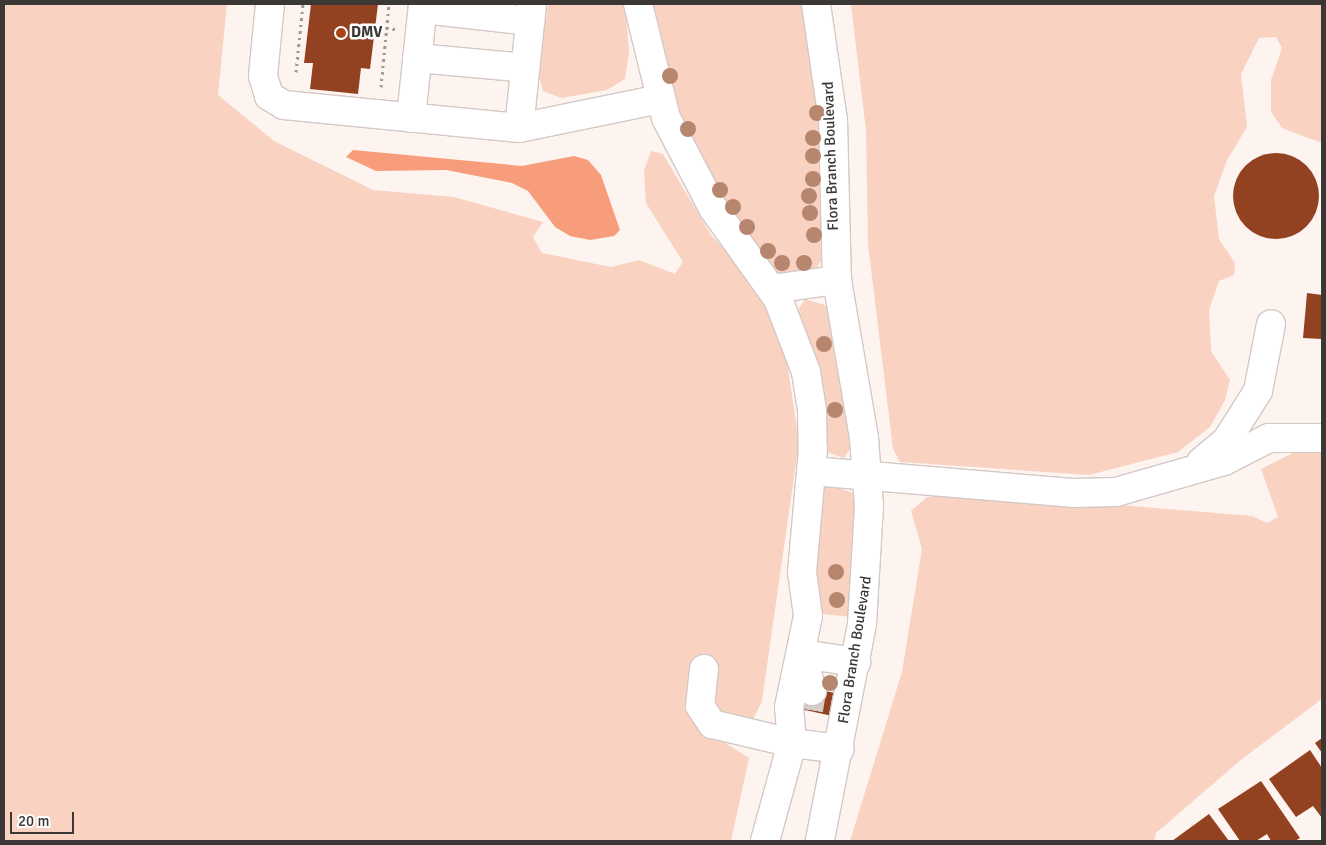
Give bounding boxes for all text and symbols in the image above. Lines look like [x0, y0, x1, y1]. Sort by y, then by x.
place label: DMV [351, 24, 382, 42]
marker: DMV [335, 27, 347, 39]
street label: Flora Branch Boulevard [819, 81, 843, 231]
street label: Flora Branch Boulevard [834, 575, 876, 725]
scale bar [12, 802, 76, 834]
text: 20 m [18, 812, 49, 830]

